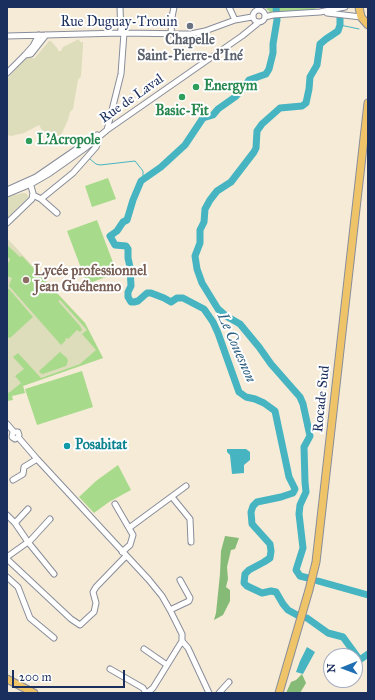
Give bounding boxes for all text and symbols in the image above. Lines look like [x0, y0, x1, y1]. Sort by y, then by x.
street label: Rue Duguay-Trouin [60, 15, 178, 31]
marker: Chapelle Saint-Pierre-d'Iné [185, 21, 195, 31]
place label: Chapelle Saint-Pierre-d'Iné [137, 33, 243, 66]
street label: Rue de Laval [97, 71, 167, 127]
place label: Energym [204, 79, 258, 95]
marker: Energym [191, 82, 201, 92]
marker: Basic-Fit [177, 92, 187, 102]
place label: Basic-Fit [155, 104, 209, 120]
place label: L'Acropole [37, 133, 100, 149]
marker: L'Acropole [24, 136, 34, 146]
place label: Lycée professionnel Jean Guéhenno [34, 264, 147, 296]
marker: Lycée professionnel Jean Guéhenno [21, 275, 31, 285]
water label: Le Couesnon [213, 310, 259, 386]
street label: Rocade Sud [310, 365, 334, 433]
place label: Posabitat [75, 438, 127, 454]
marker: Posabitat [62, 441, 72, 451]
north arrow [323, 648, 363, 688]
scale bar [14, 662, 127, 688]
text: N [325, 663, 338, 673]
text: 200 m [19, 670, 52, 684]

